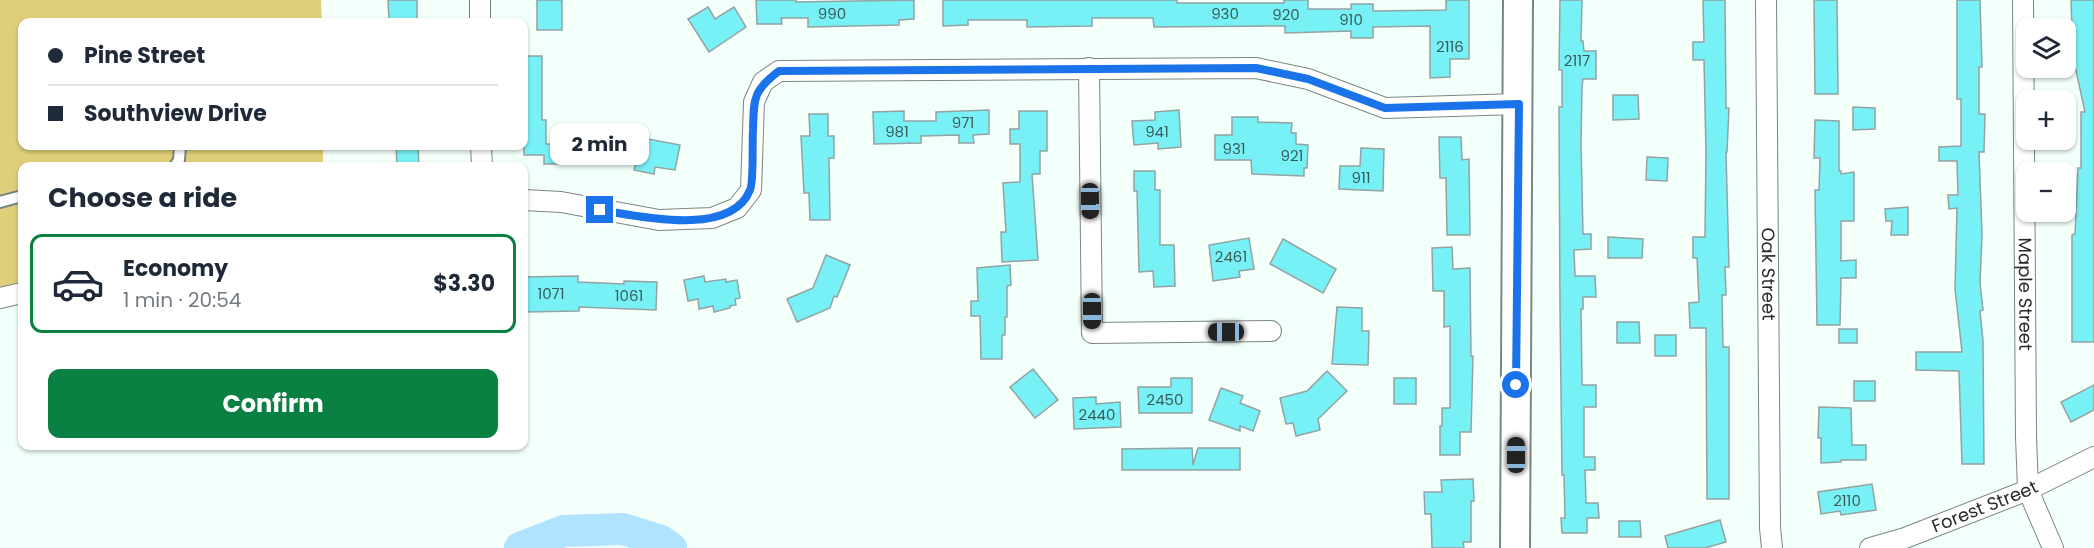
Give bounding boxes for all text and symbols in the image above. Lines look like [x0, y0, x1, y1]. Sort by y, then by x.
house number: 990 [818, 3, 846, 24]
house number: 930 [1211, 3, 1239, 24]
house number: 920 [1272, 4, 1300, 25]
house number: 910 [1339, 9, 1363, 30]
map controls [2016, 18, 2076, 222]
button: layers [2016, 18, 2076, 78]
house number: 2116 [1436, 36, 1464, 57]
text: Pine Street [84, 40, 205, 71]
house number: 2117 [1564, 50, 1590, 71]
button: + [2016, 90, 2076, 150]
text: Southview Drive [84, 98, 267, 129]
house number: 971 [952, 112, 974, 133]
house number: 981 [885, 121, 909, 142]
house number: 941 [1145, 121, 1169, 142]
callout: 2 min [550, 123, 650, 165]
text: 2 min [571, 130, 628, 158]
house number: 931 [1222, 138, 1246, 159]
house number: 921 [1281, 145, 1303, 166]
button: − [2016, 162, 2076, 222]
house number: 911 [1351, 167, 1371, 188]
text: Choose a ride [48, 179, 237, 216]
car [1081, 183, 1099, 219]
route end [586, 196, 613, 223]
street label: Oak Street [1756, 227, 1781, 321]
street label: Maple Street [2013, 237, 2038, 351]
house number: 2461 [1215, 246, 1247, 267]
text: Economy [123, 253, 228, 284]
icon: car [51, 257, 105, 311]
text: $3.30 [433, 268, 495, 299]
house number: 1071 [537, 283, 565, 304]
house number: 1061 [615, 285, 643, 306]
text: 1 min · 20:54 [123, 286, 241, 314]
car [1083, 293, 1101, 329]
car [1208, 323, 1244, 341]
button: Confirm [48, 369, 498, 438]
route start [1502, 371, 1529, 398]
house number: 2450 [1147, 389, 1183, 410]
house number: 2440 [1079, 404, 1115, 425]
car [1507, 437, 1525, 473]
street label: Forest Street [1928, 474, 2042, 538]
house number: 2110 [1833, 490, 1861, 511]

